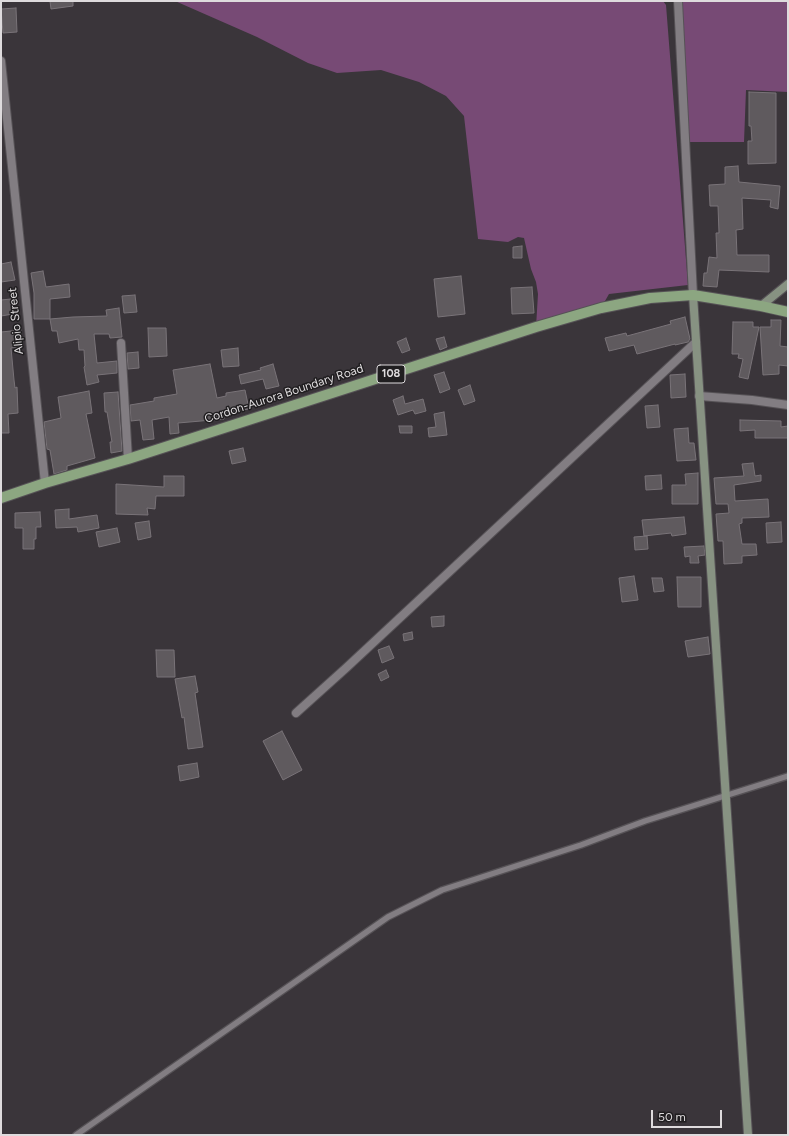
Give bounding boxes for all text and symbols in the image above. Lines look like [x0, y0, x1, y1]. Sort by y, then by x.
street label: Alipio Street [5, 287, 27, 355]
street label: Cordon-Aurora Boundary Road [203, 361, 365, 427]
road number: 108 [377, 365, 405, 383]
scale bar [653, 1102, 724, 1128]
text: 50 m [658, 1110, 686, 1124]

